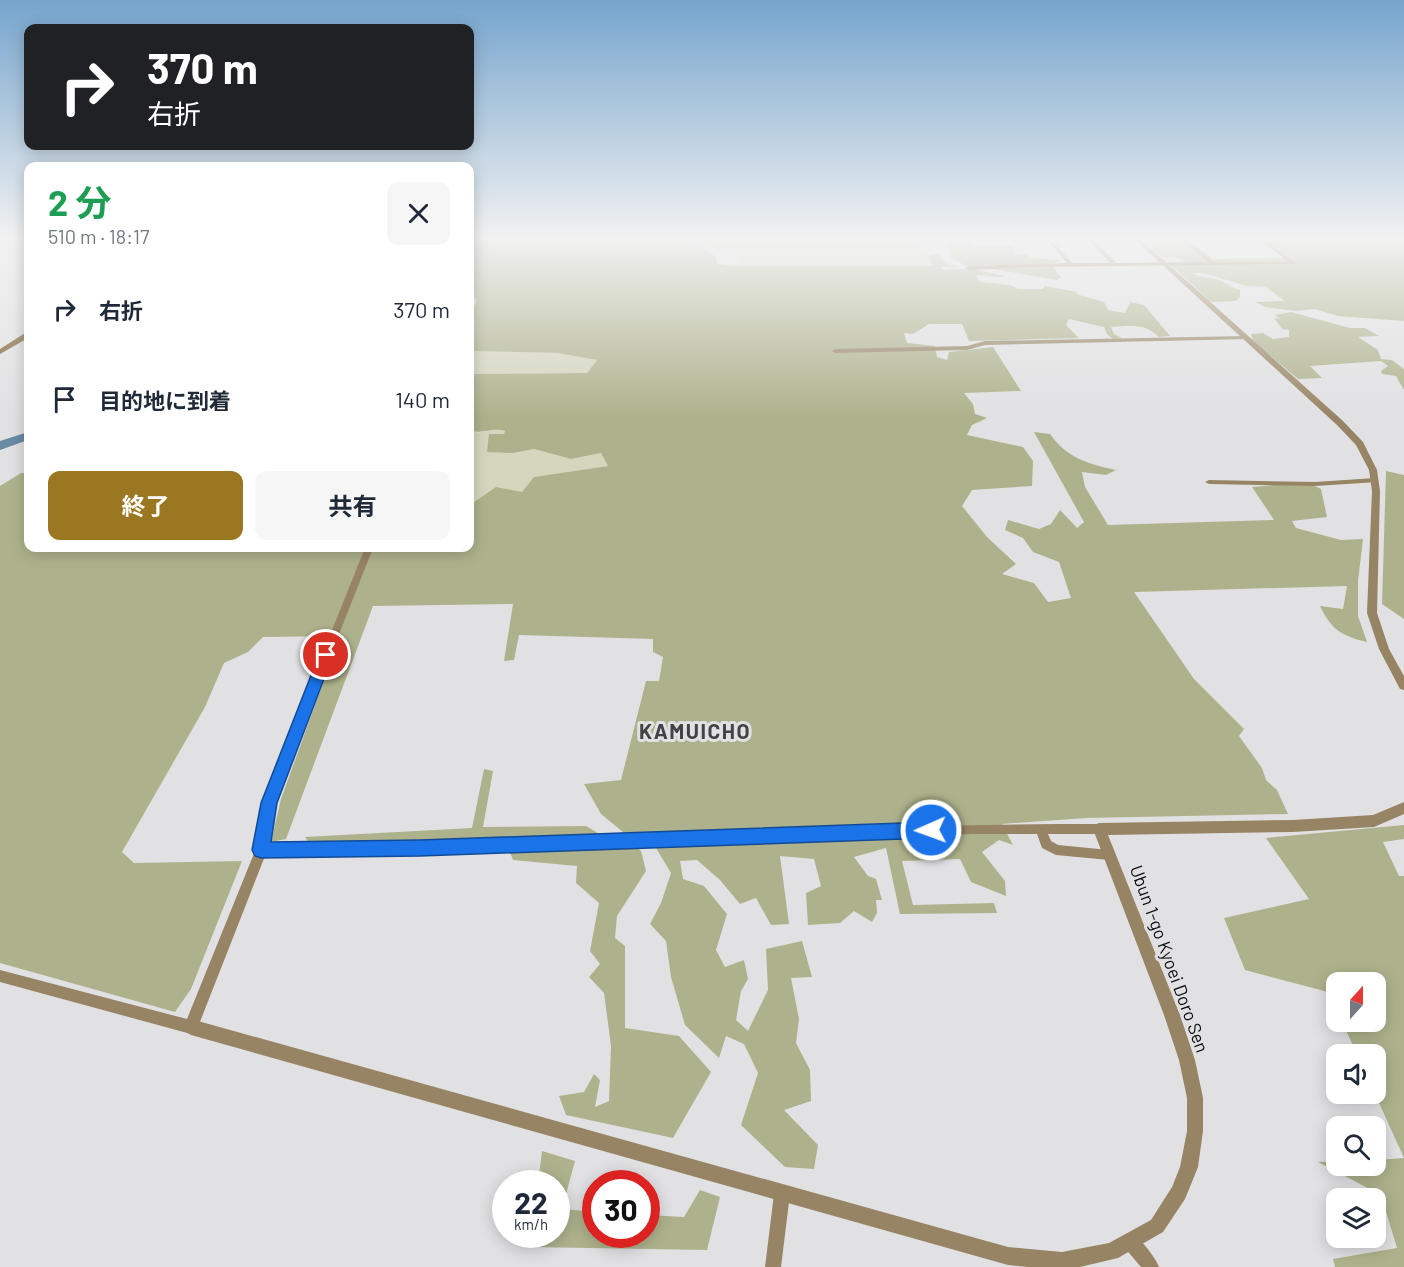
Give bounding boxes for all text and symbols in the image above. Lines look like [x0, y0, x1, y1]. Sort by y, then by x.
text: 370 m [147, 42, 258, 92]
icon: right [48, 48, 126, 126]
text: 右折 [147, 97, 201, 129]
text: 2 分 [48, 180, 111, 223]
button: close [387, 182, 450, 245]
text: 510 m · 18:17 [48, 224, 149, 248]
icon: right [48, 293, 81, 326]
text: 370 m [393, 296, 450, 322]
text: 右折 [99, 297, 143, 323]
icon: arrive [48, 383, 81, 416]
text: 140 m [395, 386, 450, 412]
text: 目的地に到着 [99, 387, 231, 413]
button: 終了 [48, 471, 243, 540]
button: 共有 [255, 471, 450, 540]
pin [300, 629, 351, 680]
icon: arrive [309, 638, 342, 671]
district label: KAMUICHO [639, 718, 751, 743]
position arrow [899, 798, 963, 862]
street label: Ubun 1-go Kyoei Doro Sen [1126, 862, 1214, 1055]
north arrow [1326, 972, 1386, 1032]
map controls [1326, 972, 1386, 1248]
button: sound [1326, 1044, 1386, 1104]
button: search [1326, 1116, 1386, 1176]
speed limit sign: 30 [582, 1170, 660, 1248]
text: 22 [514, 1184, 548, 1220]
button: layers [1326, 1188, 1386, 1248]
text: km/h [514, 1215, 548, 1233]

